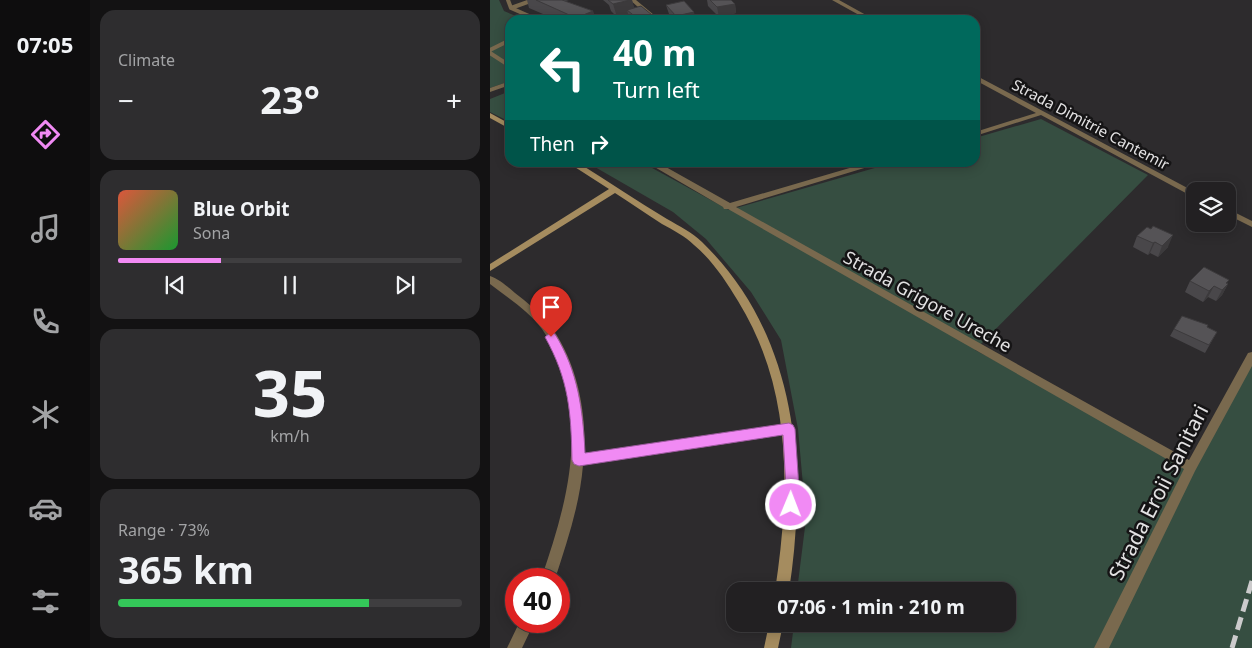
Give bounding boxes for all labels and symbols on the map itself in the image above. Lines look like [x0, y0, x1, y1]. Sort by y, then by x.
street label: Strada Dimitrie Cantemir [1009, 74, 1173, 174]
street label: Strada Grigore Ureche [840, 245, 1016, 357]
pin [530, 286, 572, 337]
street label: Strada Eroii Sanitari [1102, 399, 1214, 585]
position arrow [764, 478, 816, 530]
speed limit sign: 40 [505, 568, 570, 633]

